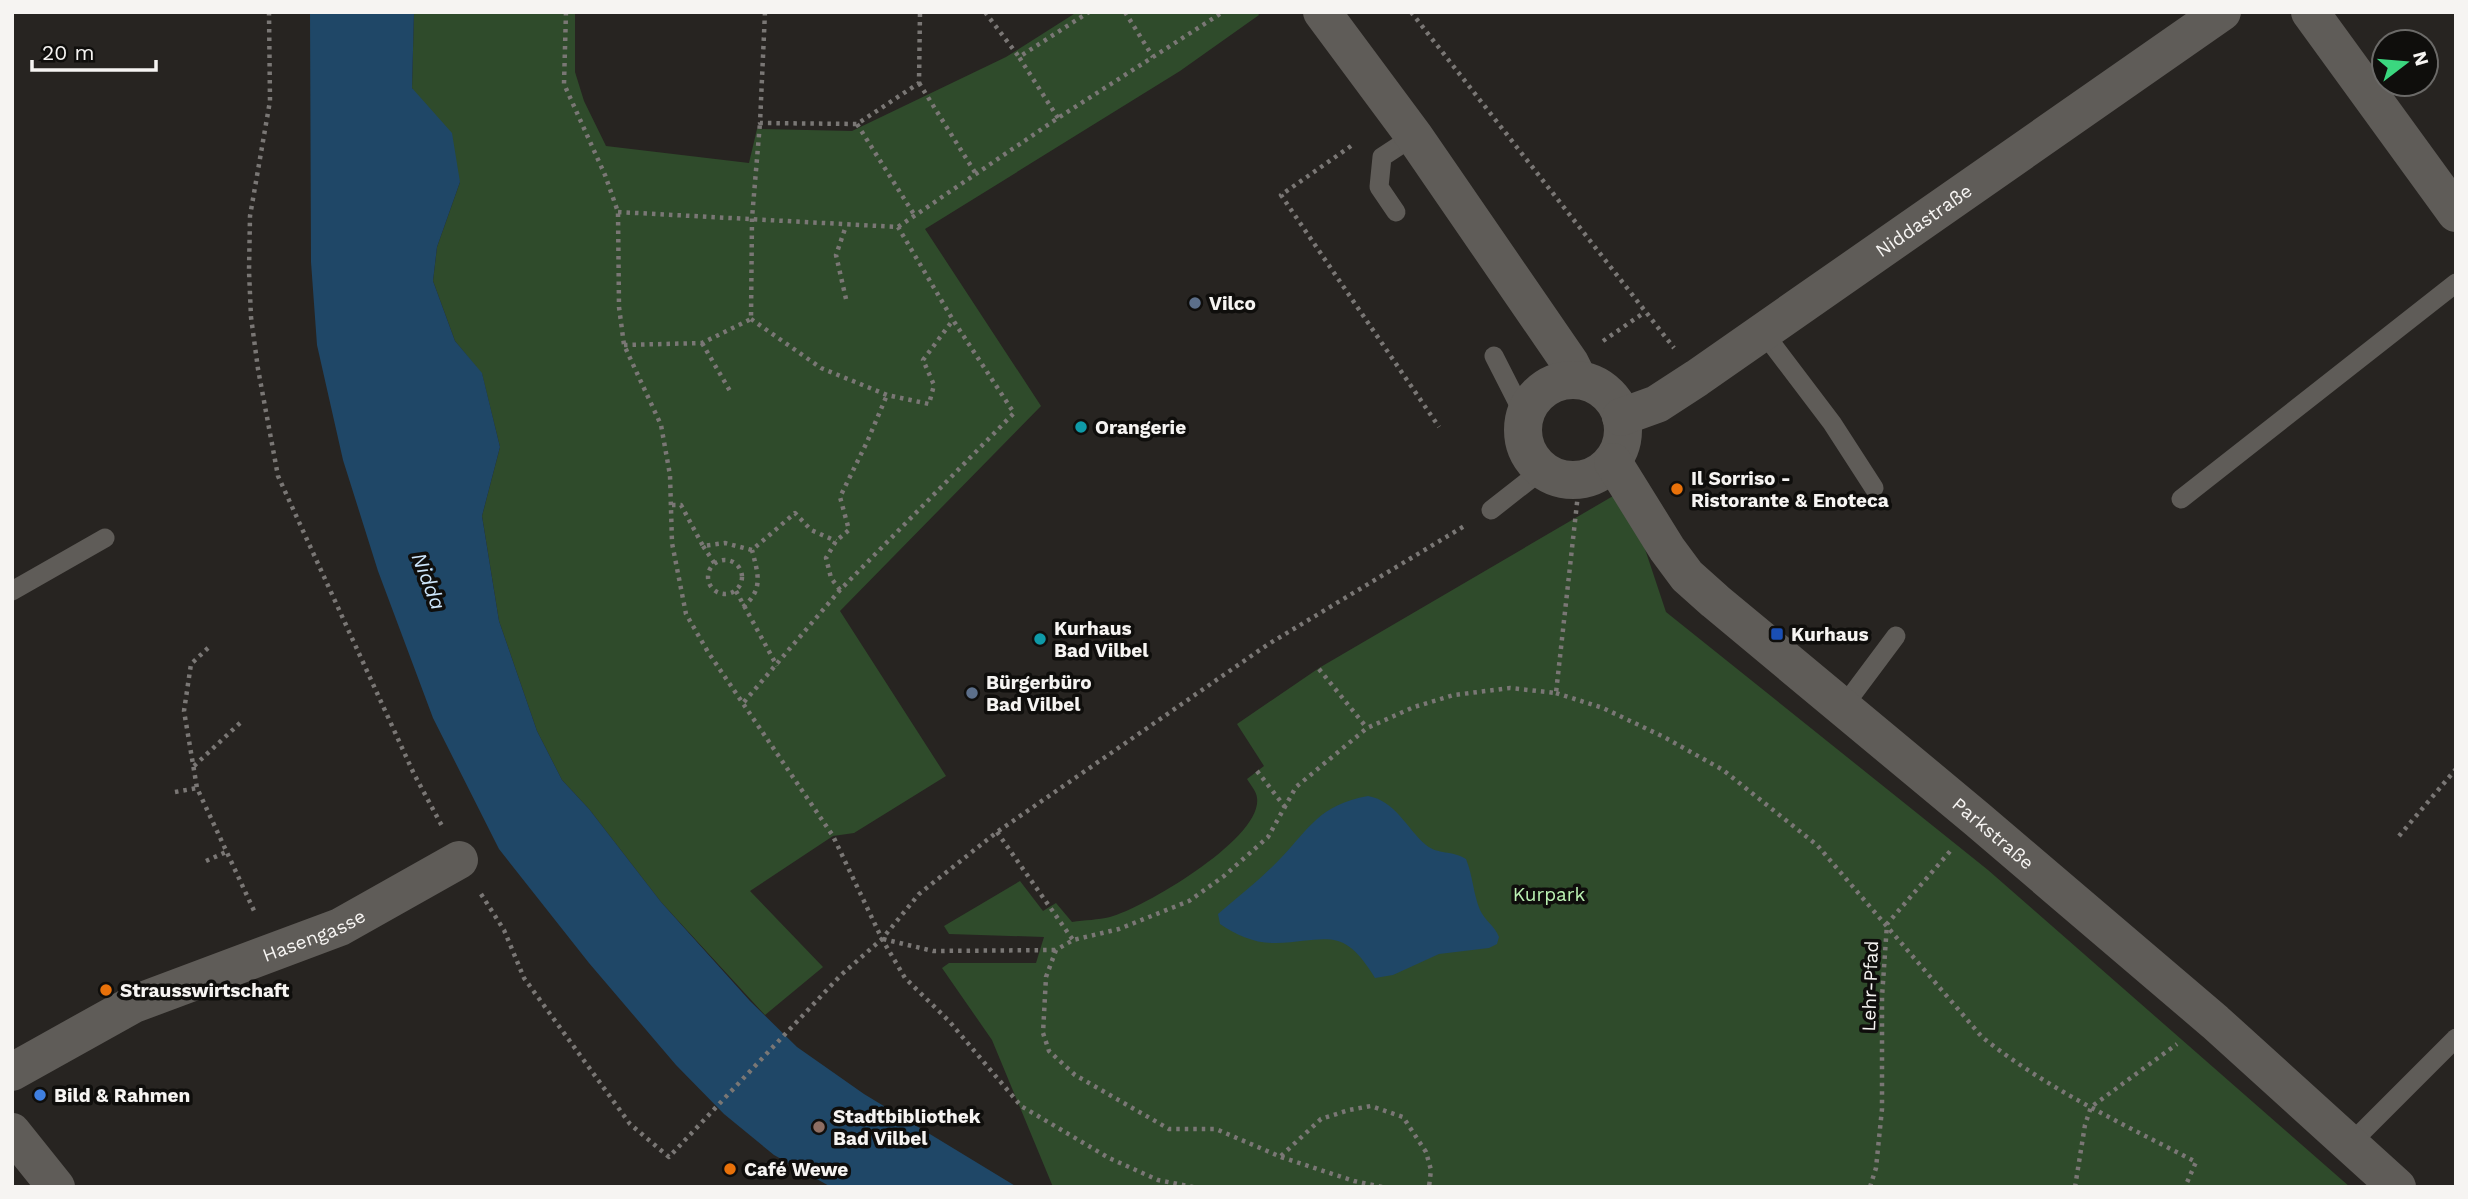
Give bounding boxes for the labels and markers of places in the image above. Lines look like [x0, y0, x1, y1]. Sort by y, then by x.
place label: Vilco [1209, 292, 1256, 315]
marker: Vilco [1187, 295, 1203, 311]
place label: Orangerie [1095, 416, 1186, 439]
marker: Orangerie [1073, 419, 1089, 435]
place label: Il Sorriso - Ristorante & Enoteca [1691, 467, 1889, 512]
marker: Il Sorriso - Ristorante & Enoteca [1669, 481, 1685, 497]
place label: Kurhaus Bad Vilbel [1054, 617, 1149, 662]
place label: Kurhaus [1791, 623, 1869, 646]
marker: Kurhaus [1769, 626, 1785, 642]
marker: Kurhaus Bad Vilbel [1032, 631, 1048, 647]
place label: Bürgerbüro Bad Vilbel [986, 671, 1092, 716]
marker: Bürgerbüro Bad Vilbel [964, 685, 980, 701]
place label: Strausswirtschaft [120, 979, 290, 1002]
marker: Strausswirtschaft [98, 982, 114, 998]
place label: Bild & Rahmen [54, 1084, 190, 1107]
marker: Bild & Rahmen [32, 1087, 48, 1103]
place label: Stadtbibliothek Bad Vilbel [833, 1105, 981, 1150]
marker: Stadtbibliothek Bad Vilbel [811, 1119, 827, 1135]
place label: Café Wewe [744, 1158, 848, 1181]
marker: Café Wewe [722, 1161, 738, 1177]

